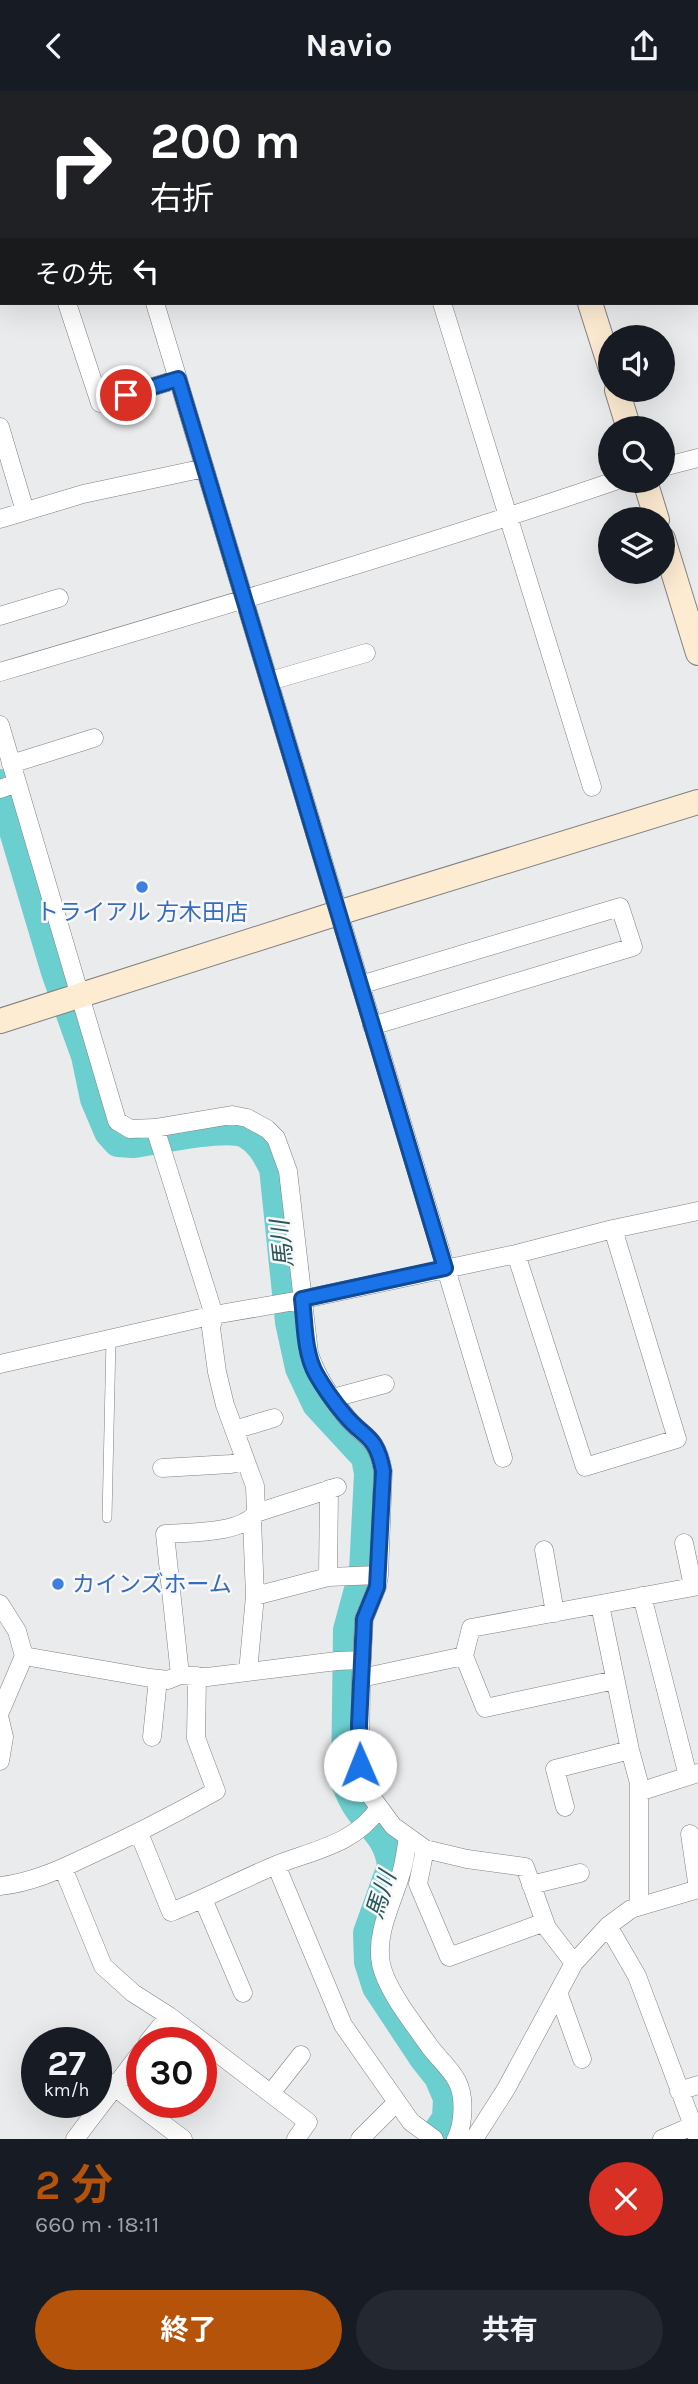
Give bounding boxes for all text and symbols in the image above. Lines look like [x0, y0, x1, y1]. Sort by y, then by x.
icon: back [35, 27, 73, 65]
text: Navio [306, 27, 392, 64]
icon: share [625, 27, 663, 65]
text: 200 m [150, 113, 301, 170]
icon: right [35, 119, 126, 210]
text: 右折 [150, 180, 214, 217]
icon: left [127, 252, 165, 290]
text: その先 [35, 259, 113, 290]
map controls [598, 325, 675, 584]
button: sound [598, 325, 675, 402]
pin [96, 365, 156, 425]
icon: arrive [107, 376, 145, 414]
button: search [598, 416, 675, 493]
button: layers [598, 507, 675, 584]
marker: トライアル 方木田店 [134, 879, 150, 895]
place label: トライアル 方木田店 [36, 899, 248, 926]
water label: 馬川 [265, 1216, 298, 1269]
place label: カインズホーム [72, 1571, 232, 1598]
marker: カインズホーム [50, 1576, 66, 1592]
position arrow [323, 1728, 397, 1802]
water label: 馬川 [360, 1865, 403, 1922]
speed limit sign: 30 [126, 2027, 217, 2118]
text: 27 [47, 2043, 86, 2084]
text: km/h [44, 2079, 89, 2101]
text: 2 分 [35, 2160, 113, 2210]
button: close [589, 2162, 663, 2236]
text: 660 m · 18:11 [35, 2211, 159, 2238]
button: 終了 [35, 2290, 342, 2370]
button: 共有 [356, 2290, 663, 2370]

